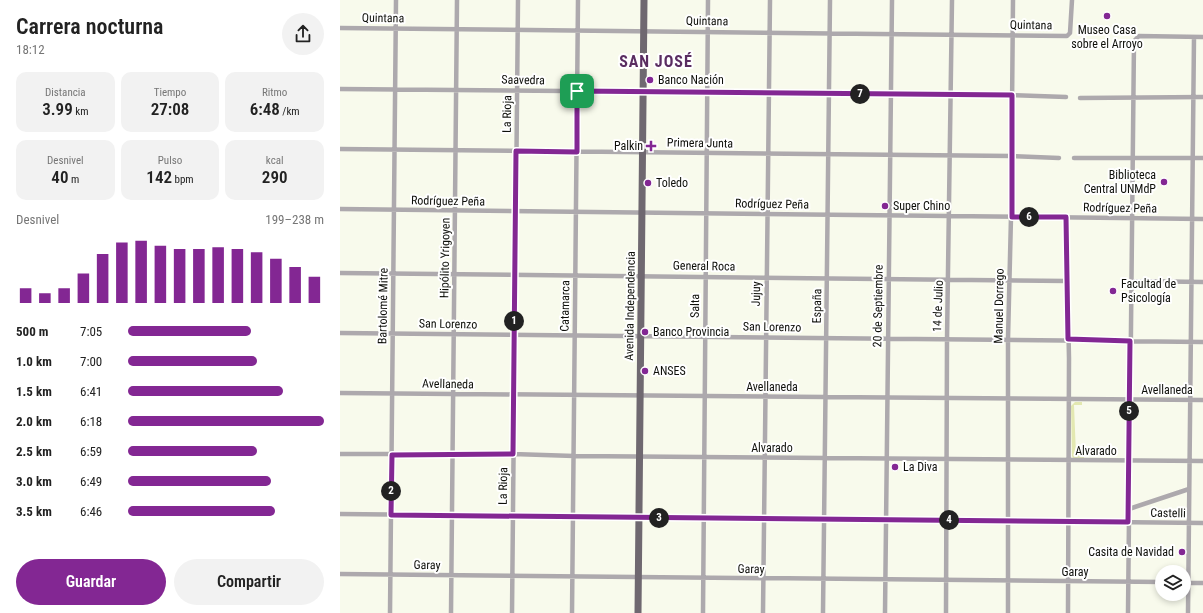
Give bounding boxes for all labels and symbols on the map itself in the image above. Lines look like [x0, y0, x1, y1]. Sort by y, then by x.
street label: Quintana [362, 11, 405, 25]
marker: Museo Casa sobre el Arroyo [1102, 11, 1112, 21]
street label: Quintana [686, 14, 729, 28]
street label: Quintana [1010, 18, 1053, 32]
place label: Museo Casa sobre el Arroyo [1071, 23, 1143, 51]
district label: SAN JOSÉ [619, 52, 693, 71]
street label: Saavedra [501, 73, 545, 87]
place label: Banco Nación [658, 73, 724, 87]
pin [560, 74, 594, 108]
marker: Banco Nación [645, 75, 655, 85]
pin: 7 [850, 84, 870, 104]
street label: La Rioja [500, 95, 514, 133]
street label: Primera Junta [667, 135, 734, 151]
place label: Palkin [614, 139, 643, 153]
marker: Palkin [646, 141, 656, 151]
place label: Biblioteca Central UNMdP [1084, 168, 1156, 196]
place label: Toledo [656, 176, 688, 190]
marker: Biblioteca Central UNMdP [1159, 177, 1169, 187]
marker: Toledo [643, 178, 653, 188]
street label: Rodríguez Peña [411, 193, 485, 209]
street label: Rodríguez Peña [735, 196, 809, 212]
place label: Super Chino [893, 199, 950, 213]
street label: Rodríguez Peña [1083, 200, 1157, 216]
marker: Super Chino [880, 201, 890, 211]
pin: 6 [1019, 207, 1039, 227]
street label: Hipólito Yrigoyen [437, 217, 453, 298]
street label: Avenida Independencia [622, 251, 638, 361]
street label: General Roca [673, 258, 736, 274]
street label: 20 de Septiembre [870, 264, 886, 347]
street label: Bartolomé Mitre [375, 267, 391, 344]
street label: Manuel Dorrego [991, 268, 1007, 344]
place label: Facultad de Psicología [1121, 277, 1176, 305]
street label: Catamarca [558, 280, 572, 332]
street label: 14 de Julio [930, 280, 946, 332]
street label: Jujuy [749, 281, 763, 307]
marker: Facultad de Psicología [1108, 286, 1118, 296]
street label: España [810, 288, 824, 323]
street label: Salta [688, 294, 702, 318]
pin: 1 [504, 311, 524, 331]
street label: San Lorenzo [419, 316, 477, 332]
street label: San Lorenzo [743, 319, 801, 335]
place label: Banco Provincia [653, 325, 730, 339]
marker: Banco Provincia [640, 327, 650, 337]
place label: ANSES [653, 364, 686, 378]
marker: ANSES [640, 366, 650, 376]
street label: Avellaneda [422, 377, 474, 391]
street label: Avellaneda [746, 380, 798, 394]
street label: Avellaneda [1141, 383, 1193, 397]
pin: 5 [1119, 401, 1139, 421]
street label: Alvarado [751, 441, 793, 455]
street label: Alvarado [1075, 444, 1117, 458]
place label: La Diva [903, 460, 938, 474]
marker: La Diva [890, 462, 900, 472]
street label: La Rioja [496, 467, 510, 505]
pin: 2 [381, 481, 401, 501]
street label: Castelli [1150, 506, 1186, 520]
pin: 3 [649, 508, 669, 528]
pin: 4 [939, 510, 959, 530]
place label: Casita de Navidad [1088, 545, 1174, 559]
marker: Casita de Navidad [1177, 547, 1187, 557]
street label: Garay [413, 558, 441, 572]
street label: Garay [737, 562, 765, 576]
street label: Garay [1062, 565, 1088, 579]

